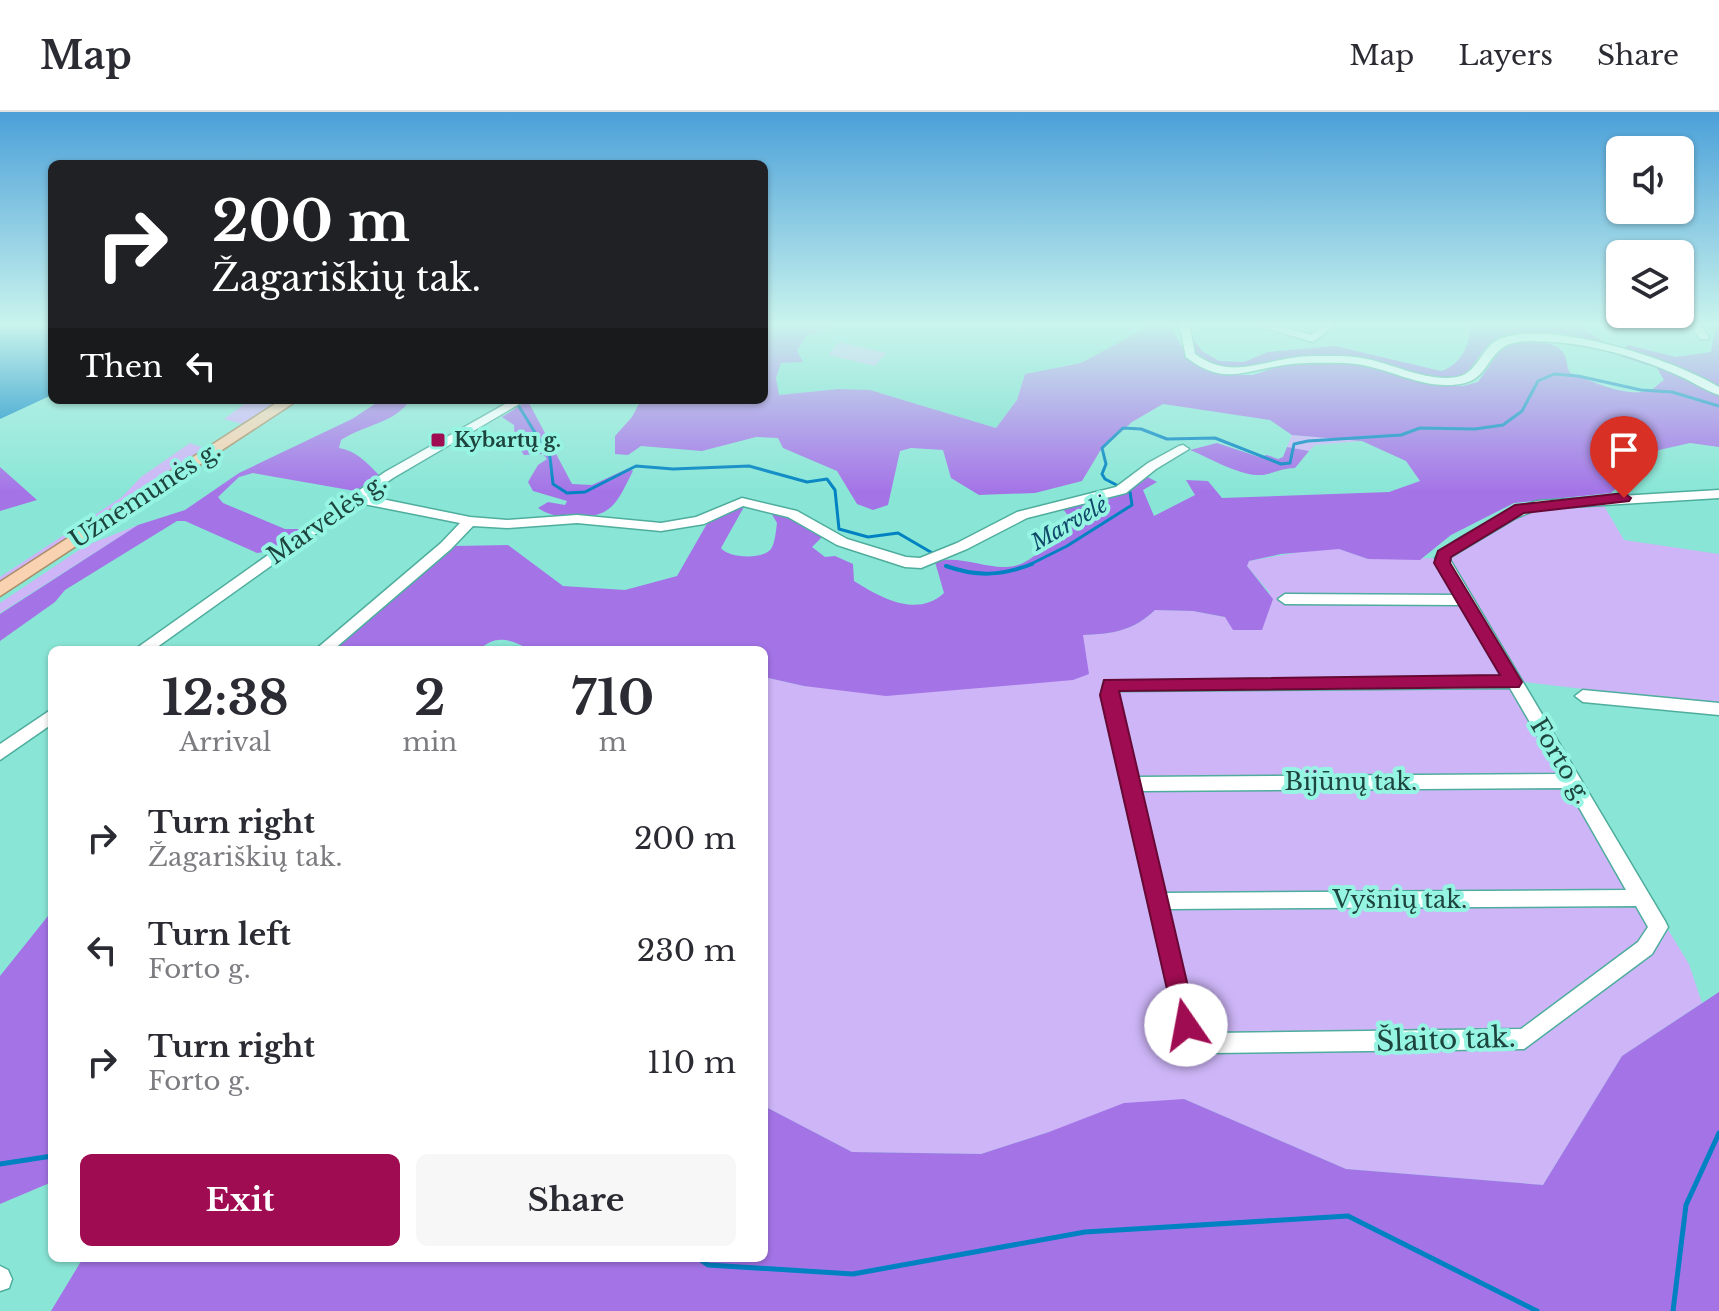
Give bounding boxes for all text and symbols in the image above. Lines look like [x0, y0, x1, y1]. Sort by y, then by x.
text: Map [40, 32, 132, 79]
text: Map [1349, 38, 1414, 73]
text: Layers [1458, 38, 1553, 73]
text: Share [1597, 38, 1679, 73]
map controls [1606, 136, 1694, 328]
button: sound [1606, 136, 1694, 224]
text: 200 m [212, 187, 410, 256]
icon: right [80, 192, 184, 296]
button: layers [1606, 240, 1694, 328]
text: Žagariškių tak. [212, 256, 481, 301]
icon: left [179, 344, 223, 388]
text: Then [80, 348, 163, 385]
pin [1590, 416, 1658, 498]
place label: Kybartų g. [454, 428, 561, 452]
icon: arrive [1602, 428, 1646, 472]
marker: Kybartų g. [429, 431, 447, 449]
street label: Užnemunės g. [64, 435, 226, 554]
street label: Marvelės g. [262, 467, 392, 570]
water label: Marvelė [1025, 491, 1112, 557]
text: 12:38 [162, 668, 289, 728]
text: 2 [414, 668, 446, 728]
text: 710 [571, 668, 654, 728]
street label: Forto g. [1525, 713, 1598, 809]
text: Arrival [179, 726, 271, 758]
text: min [403, 726, 457, 758]
text: m [599, 726, 627, 758]
street label: Bijūnų tak. [1285, 767, 1417, 796]
text: Turn right [148, 804, 315, 841]
icon: right [80, 816, 124, 860]
text: 200 m [634, 820, 736, 857]
text: Žagariškių tak. [148, 841, 342, 873]
street label: Vyšnių tak. [1332, 885, 1467, 914]
text: Turn left [148, 916, 291, 953]
icon: left [80, 928, 124, 972]
text: 230 m [637, 932, 736, 969]
text: Forto g. [148, 953, 251, 985]
position arrow [1144, 983, 1228, 1067]
street label: Šlaito tak. [1375, 1020, 1517, 1059]
text: Turn right [148, 1028, 315, 1065]
icon: right [80, 1040, 124, 1084]
text: 110 m [647, 1044, 736, 1081]
text: Forto g. [148, 1065, 251, 1097]
button: Exit [80, 1154, 400, 1246]
button: Share [416, 1154, 736, 1246]

